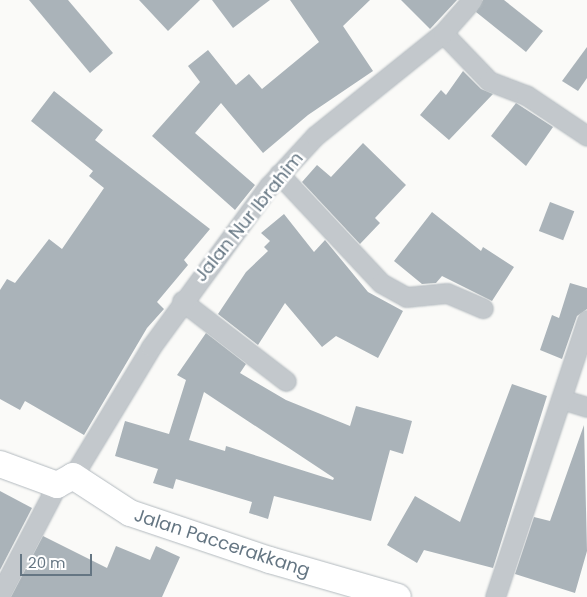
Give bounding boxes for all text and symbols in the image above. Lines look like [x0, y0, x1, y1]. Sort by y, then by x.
street label: Jalan Nur Ibrahim [190, 148, 308, 286]
street label: Jalan Paccerakkang [131, 504, 313, 582]
scale bar [22, 544, 95, 576]
text: 20 m [28, 552, 66, 573]

